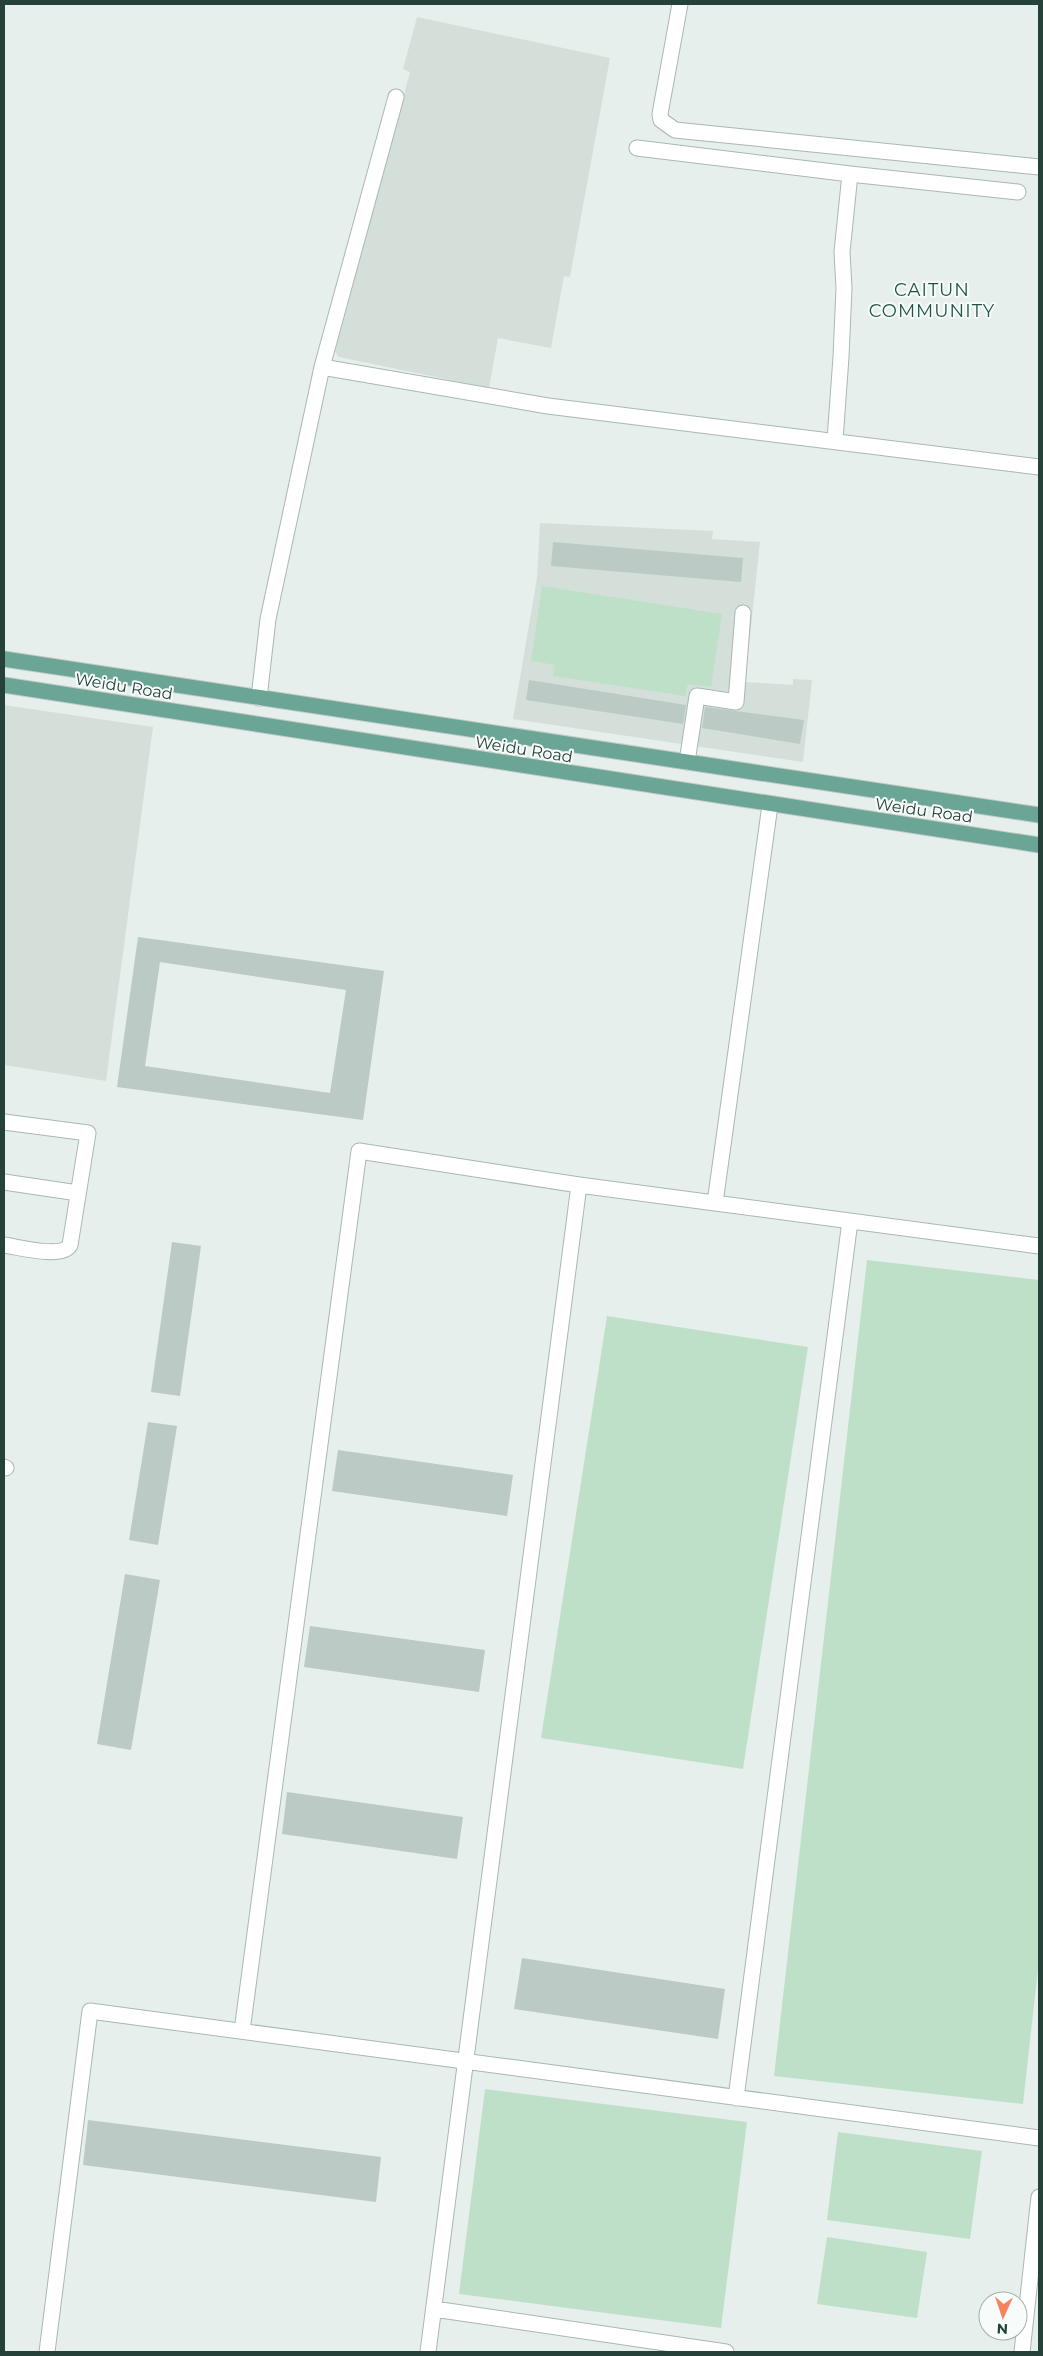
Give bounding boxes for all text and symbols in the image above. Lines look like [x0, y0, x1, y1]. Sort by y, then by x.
district label: CAITUN COMMUNITY [869, 279, 995, 322]
street label: Weidu Road [74, 669, 174, 704]
street label: Weidu Road [474, 732, 574, 767]
street label: Weidu Road [874, 794, 974, 827]
north arrow [978, 2291, 1028, 2341]
text: N [996, 2320, 1008, 2338]

